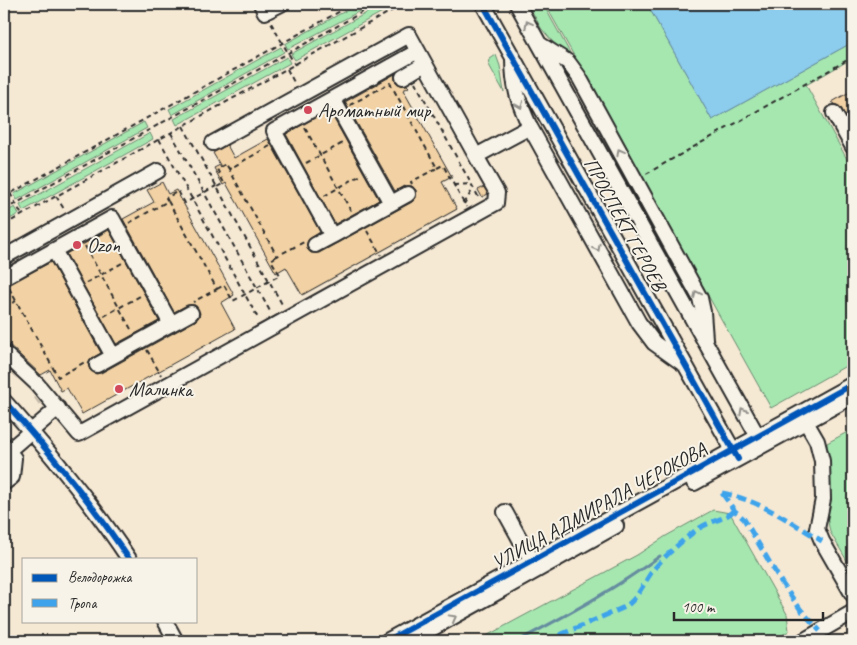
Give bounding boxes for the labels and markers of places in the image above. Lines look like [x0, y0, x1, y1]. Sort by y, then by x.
place label: Ароматный мир [318, 98, 432, 123]
marker: Ароматный мир [302, 104, 314, 116]
place label: Ozon [87, 233, 121, 258]
marker: Ozon [71, 239, 83, 251]
place label: Малинка [129, 377, 194, 402]
marker: Малинка [113, 383, 125, 395]

